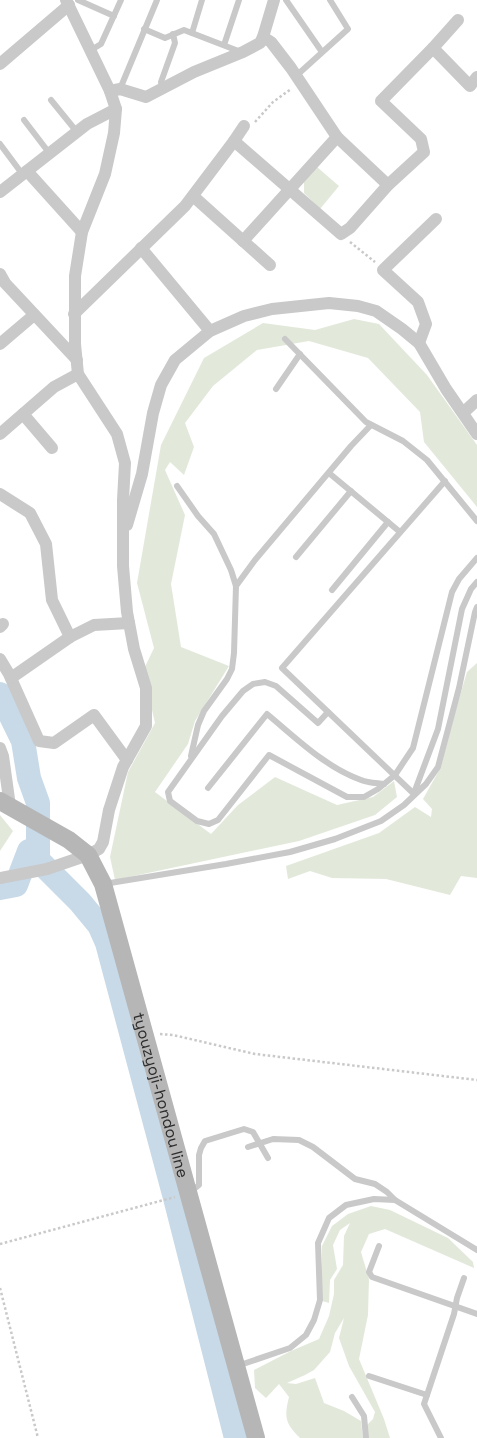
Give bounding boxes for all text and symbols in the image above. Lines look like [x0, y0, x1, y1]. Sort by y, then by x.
street label: tyouzyoji-hondou line [128, 1010, 194, 1180]

